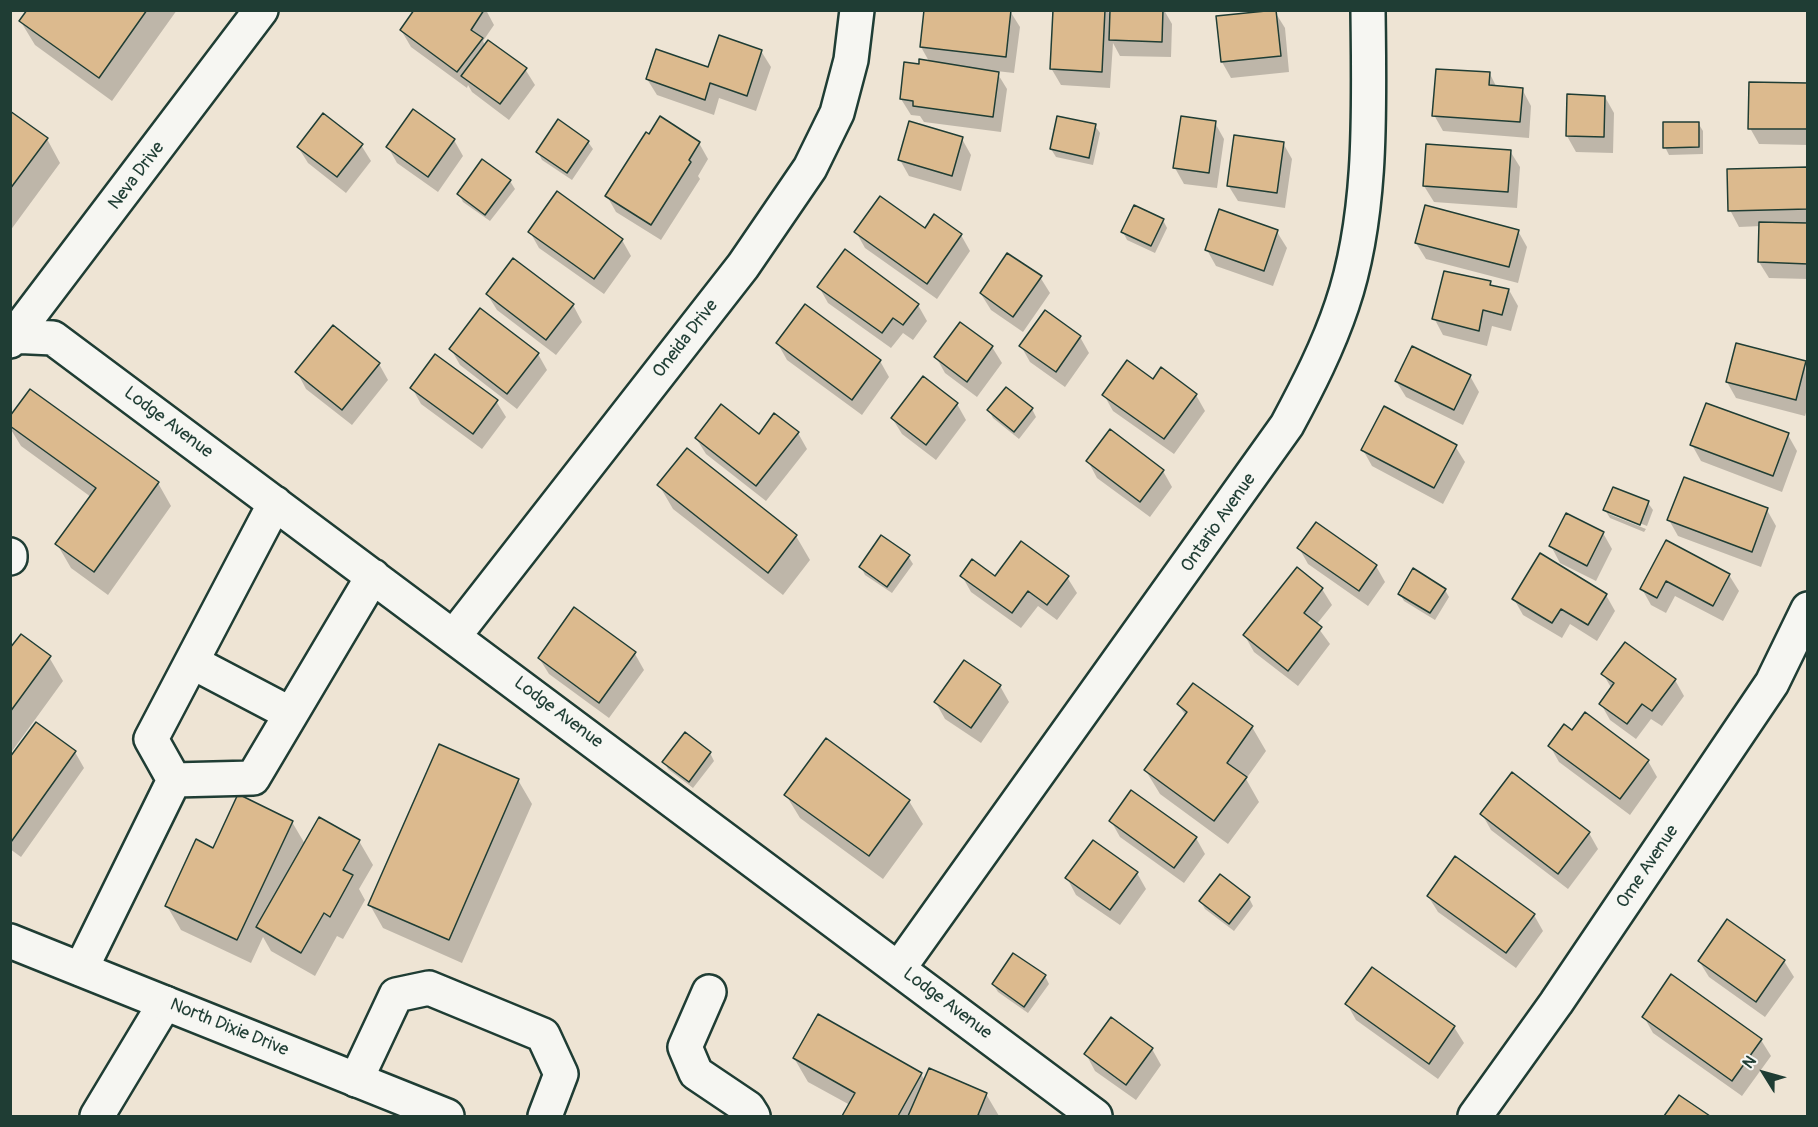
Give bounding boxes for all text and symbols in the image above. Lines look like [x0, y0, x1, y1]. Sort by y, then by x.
street label: Neva Drive [104, 138, 170, 214]
street label: Oneida Drive [649, 296, 723, 382]
street label: Lodge Avenue [119, 383, 217, 463]
street label: Ontario Avenue [1177, 469, 1261, 577]
street label: Lodge Avenue [509, 673, 607, 753]
street label: Ome Avenue [1612, 821, 1684, 913]
street label: Lodge Avenue [898, 964, 996, 1044]
street label: North Dixie Drive [167, 994, 291, 1062]
north arrow [1734, 1043, 1794, 1103]
text: N [1738, 1052, 1761, 1073]

